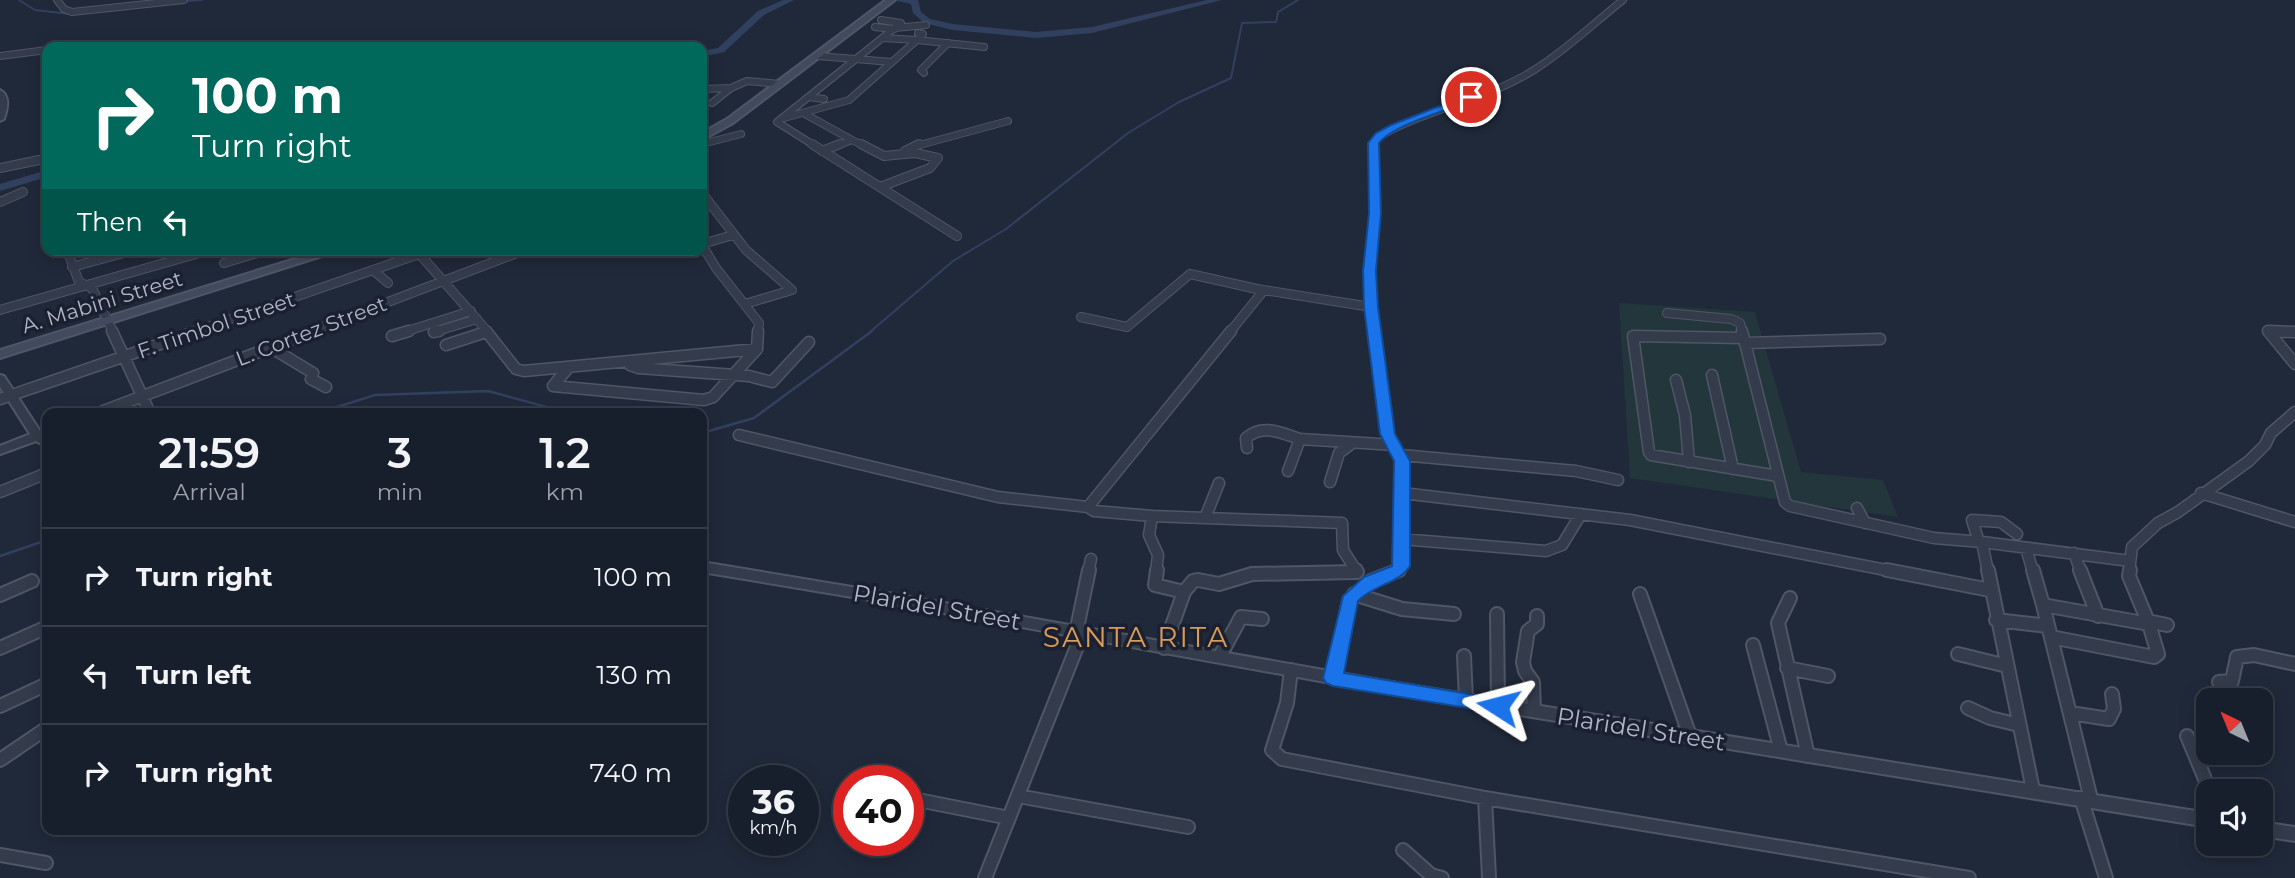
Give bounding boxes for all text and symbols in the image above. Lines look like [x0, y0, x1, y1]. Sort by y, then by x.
text: 100 m [192, 66, 343, 125]
pin [1441, 67, 1501, 127]
icon: right [77, 70, 168, 161]
icon: arrive [1452, 78, 1490, 116]
text: Turn right [192, 126, 352, 165]
icon: left [157, 203, 195, 241]
text: Then [77, 206, 143, 238]
street label: A. Mabini Street [19, 266, 185, 338]
street label: F. Timbol Street [134, 286, 298, 364]
street label: L. Cortez Street [232, 291, 390, 371]
text: 21:59 [159, 427, 260, 479]
text: 3 [387, 427, 412, 479]
text: 1.2 [539, 427, 590, 479]
text: Arrival [173, 478, 246, 506]
text: min [377, 478, 423, 506]
text: km [546, 478, 584, 506]
icon: right [77, 558, 115, 596]
text: Turn right [136, 561, 272, 593]
text: 100 m [594, 561, 672, 593]
street label: Plaridel Street [851, 578, 1023, 636]
district label: SANTA RITA [1043, 620, 1229, 654]
icon: left [77, 656, 115, 694]
text: Turn left [136, 659, 252, 691]
text: 130 m [596, 659, 672, 691]
position arrow [1461, 669, 1535, 743]
north arrow [2196, 688, 2273, 765]
map controls [2196, 688, 2273, 856]
street label: Plaridel Street [1555, 701, 1727, 757]
icon: right [77, 754, 115, 792]
text: Turn right [136, 757, 272, 789]
text: 740 m [590, 757, 672, 789]
speed limit sign: 40 [833, 765, 924, 856]
button: sound [2196, 779, 2273, 856]
text: 36 [752, 780, 795, 823]
text: km/h [749, 817, 798, 839]

